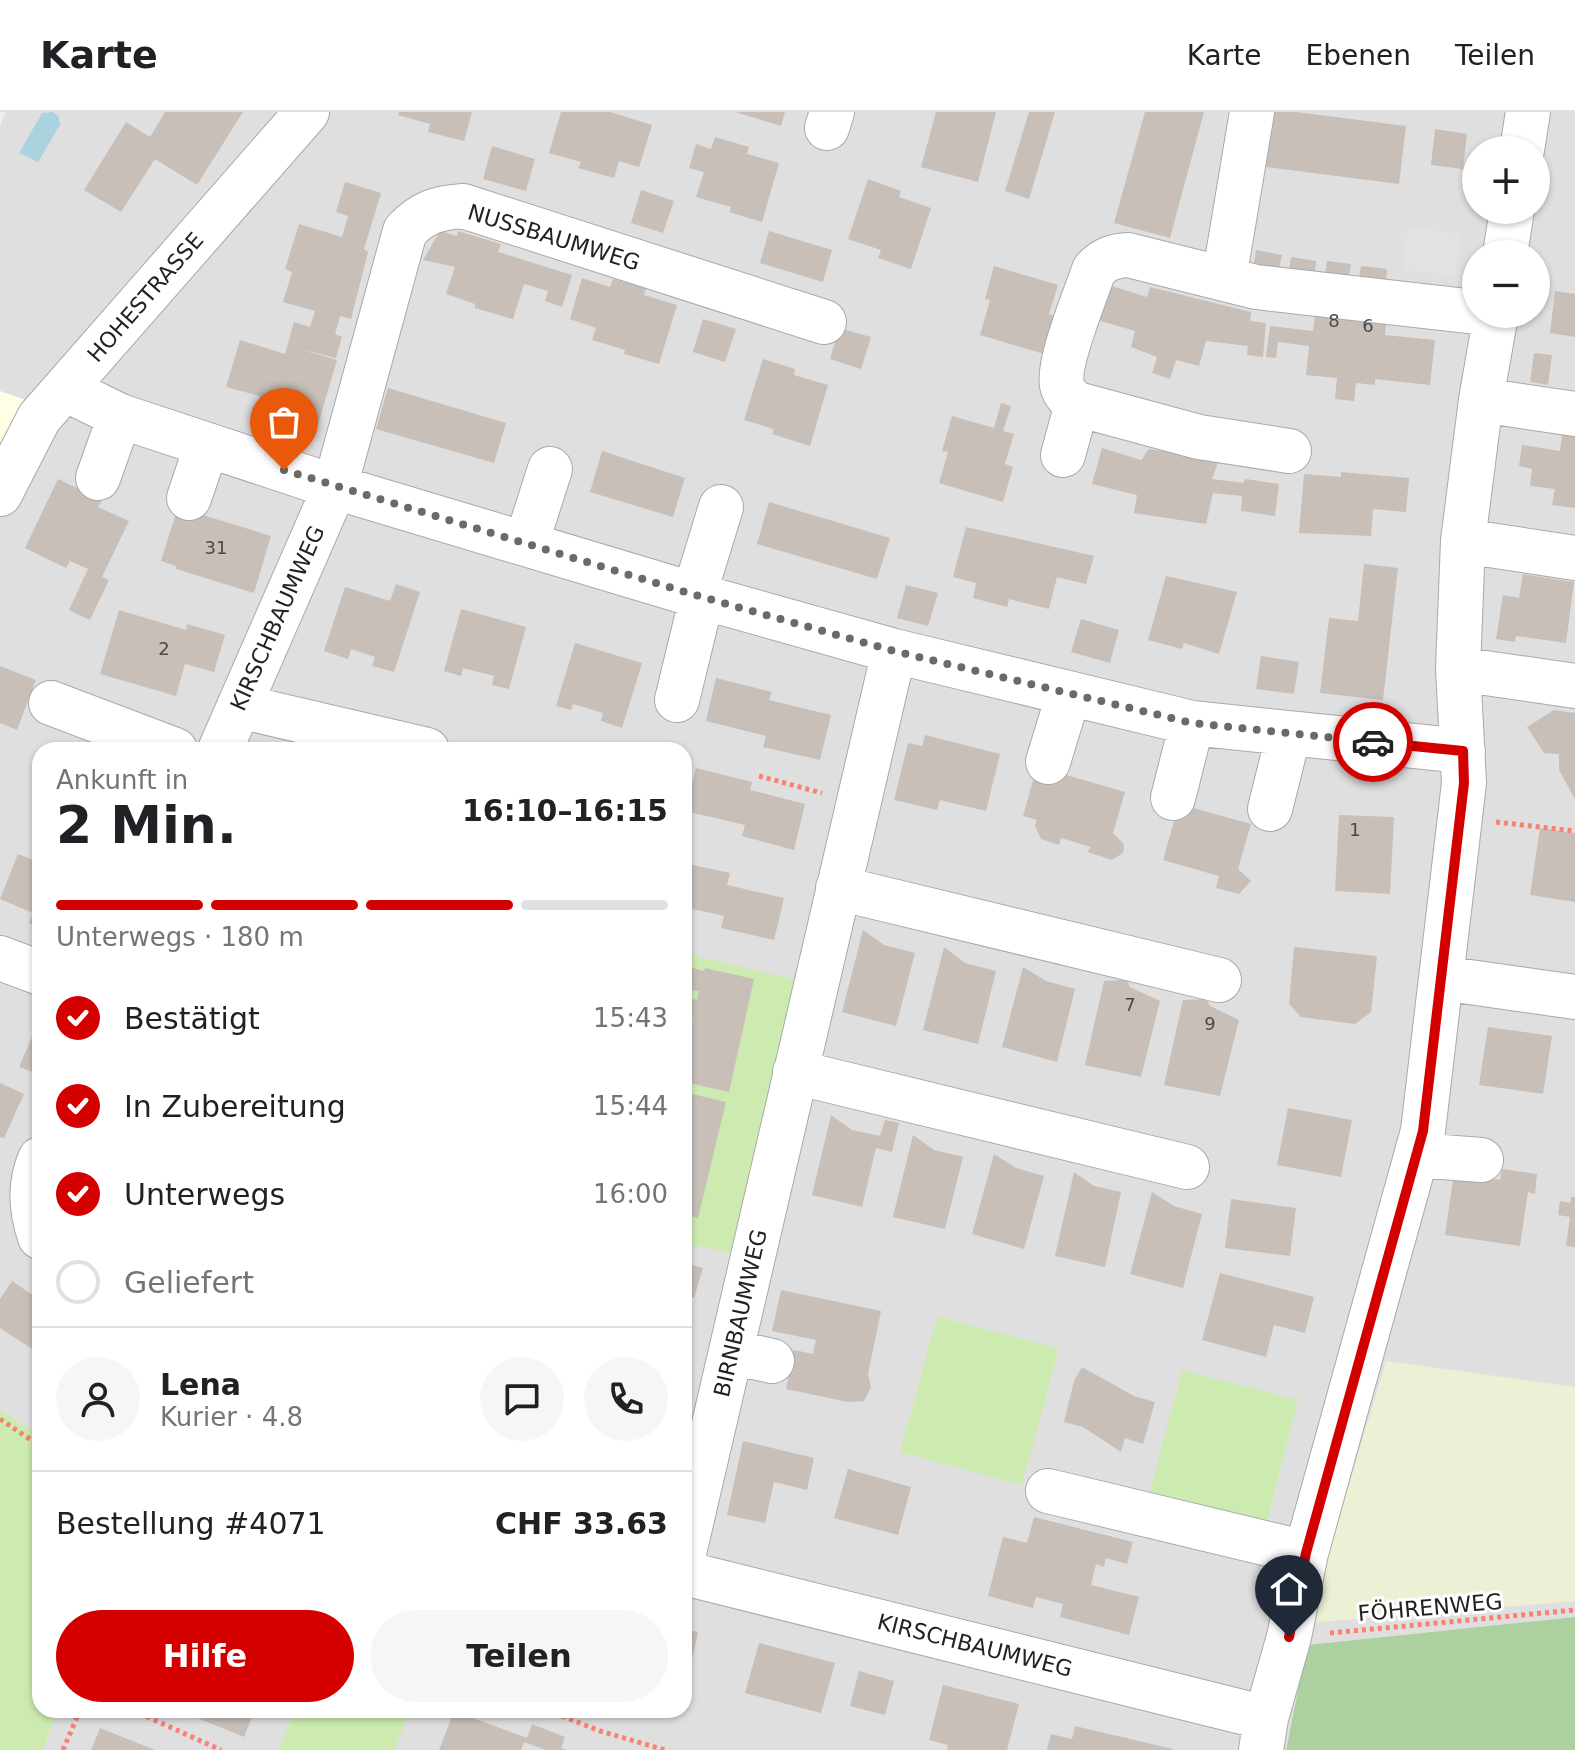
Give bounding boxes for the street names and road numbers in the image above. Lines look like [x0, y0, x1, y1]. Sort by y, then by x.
street label: NUSSBAUMWEG [465, 199, 643, 276]
street label: HOHESTRASSE [82, 228, 208, 367]
street label: KIRSCHBAUMWEG [225, 522, 330, 715]
street label: BIRNBAUMWEG [709, 1227, 772, 1399]
street label: FÖHRENWEG [1357, 1589, 1503, 1626]
street label: KIRSCHBAUMWEG [875, 1609, 1075, 1682]

